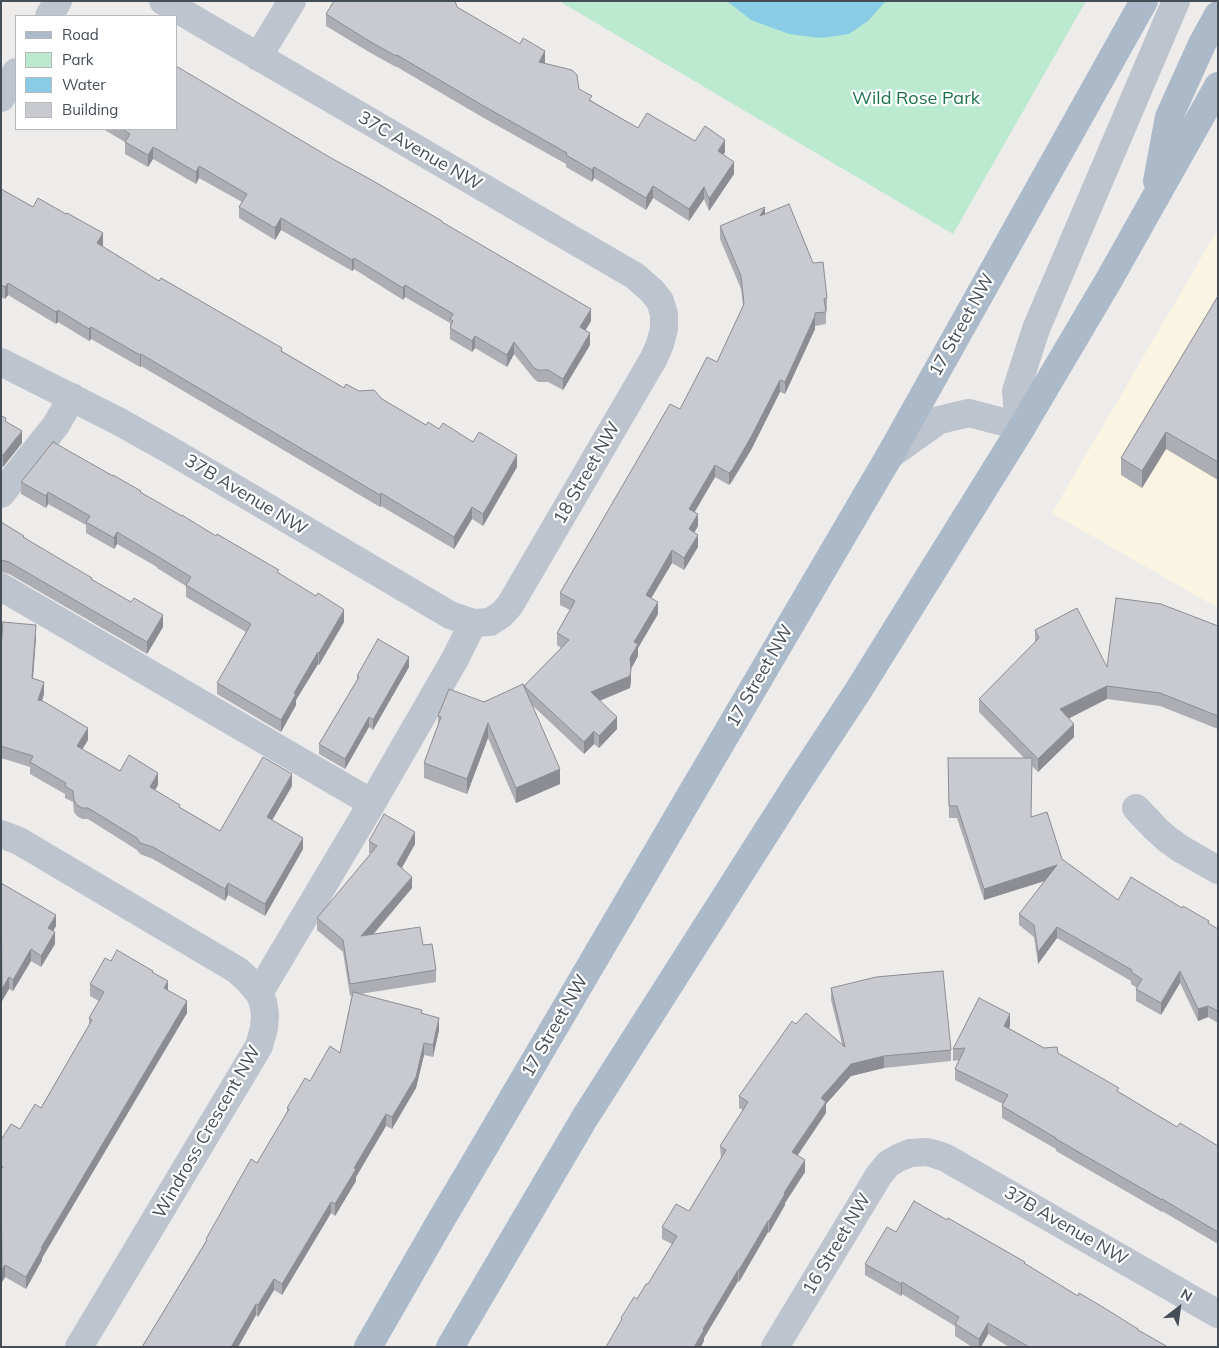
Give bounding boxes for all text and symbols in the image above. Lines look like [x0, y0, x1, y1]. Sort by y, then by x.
legend [15, 15, 178, 130]
text: Road [62, 25, 99, 44]
text: Park [62, 50, 94, 69]
text: Water [62, 75, 106, 94]
park label: Wild Rose Park [852, 88, 980, 110]
text: Building [62, 100, 118, 119]
street label: 37C Avenue NW [354, 107, 486, 195]
street label: 17 Street NW [925, 270, 999, 380]
street label: 18 Street NW [549, 418, 625, 528]
street label: 37B Avenue NW [181, 450, 311, 540]
street label: 17 Street NW [722, 621, 798, 731]
street label: 17 Street NW [517, 971, 593, 1081]
street label: Windross Crescent NW [149, 1042, 265, 1222]
street label: 37B Avenue NW [1000, 1182, 1132, 1270]
street label: 16 Street NW [798, 1189, 876, 1299]
north arrow [1154, 1283, 1204, 1333]
text: N [1177, 1285, 1196, 1305]

